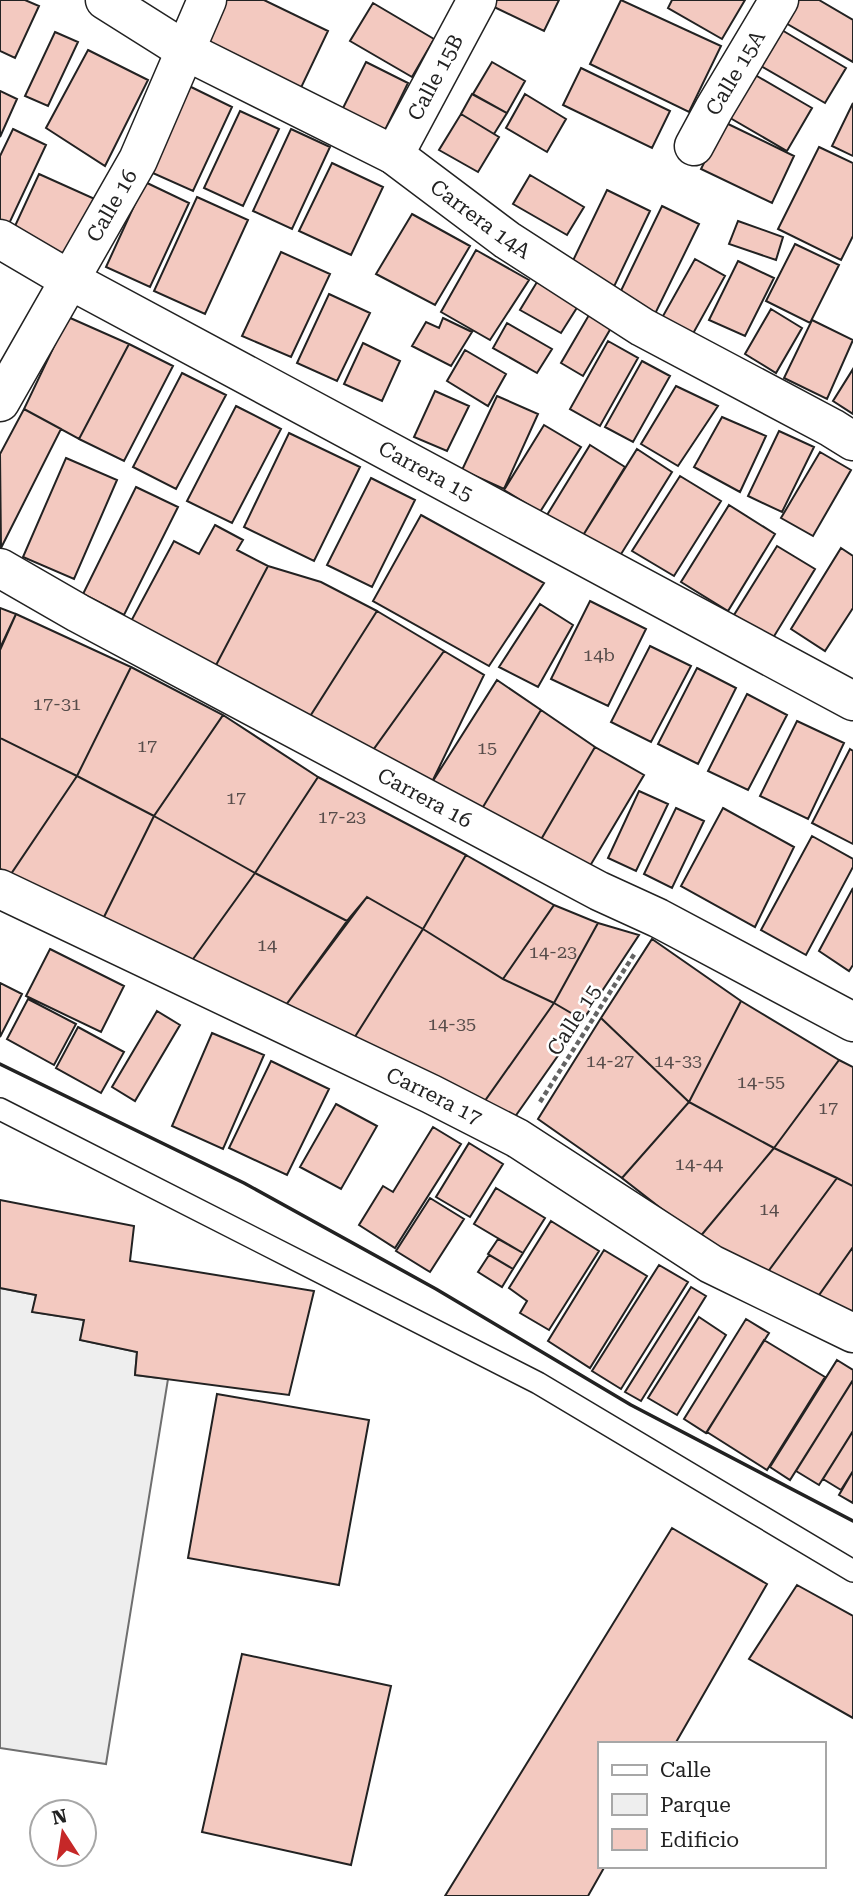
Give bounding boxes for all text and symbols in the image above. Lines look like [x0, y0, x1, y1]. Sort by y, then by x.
street label: Calle 15A [701, 26, 770, 120]
street label: Calle 15B [403, 30, 468, 124]
street label: Calle 16 [82, 165, 142, 246]
street label: Carrera 14A [426, 175, 535, 264]
street label: Carrera 15 [374, 436, 477, 506]
house number: 14b [583, 644, 615, 665]
house number: 17-31 [33, 693, 81, 714]
house number: 17 [137, 735, 157, 756]
house number: 15 [477, 737, 497, 758]
street label: Carrera 16 [373, 763, 476, 833]
house number: 17 [226, 787, 246, 808]
house number: 17-23 [318, 806, 366, 827]
house number: 14 [257, 934, 277, 955]
house number: 14-23 [529, 941, 577, 962]
street label: Calle 15 [542, 980, 606, 1060]
house number: 14-35 [428, 1013, 476, 1034]
house number: 14-27 [586, 1050, 634, 1071]
house number: 14-33 [654, 1050, 702, 1071]
street label: Carrera 17 [382, 1062, 486, 1130]
house number: 14-55 [737, 1071, 785, 1092]
house number: 17 [818, 1097, 838, 1118]
house number: 14-44 [675, 1153, 723, 1174]
house number: 14 [759, 1198, 779, 1219]
legend [598, 1742, 825, 1868]
text: Calle [660, 1758, 711, 1782]
text: Parque [660, 1793, 731, 1817]
north arrow [28, 1798, 98, 1868]
text: N [50, 1804, 69, 1830]
text: Edificio [660, 1828, 739, 1852]

